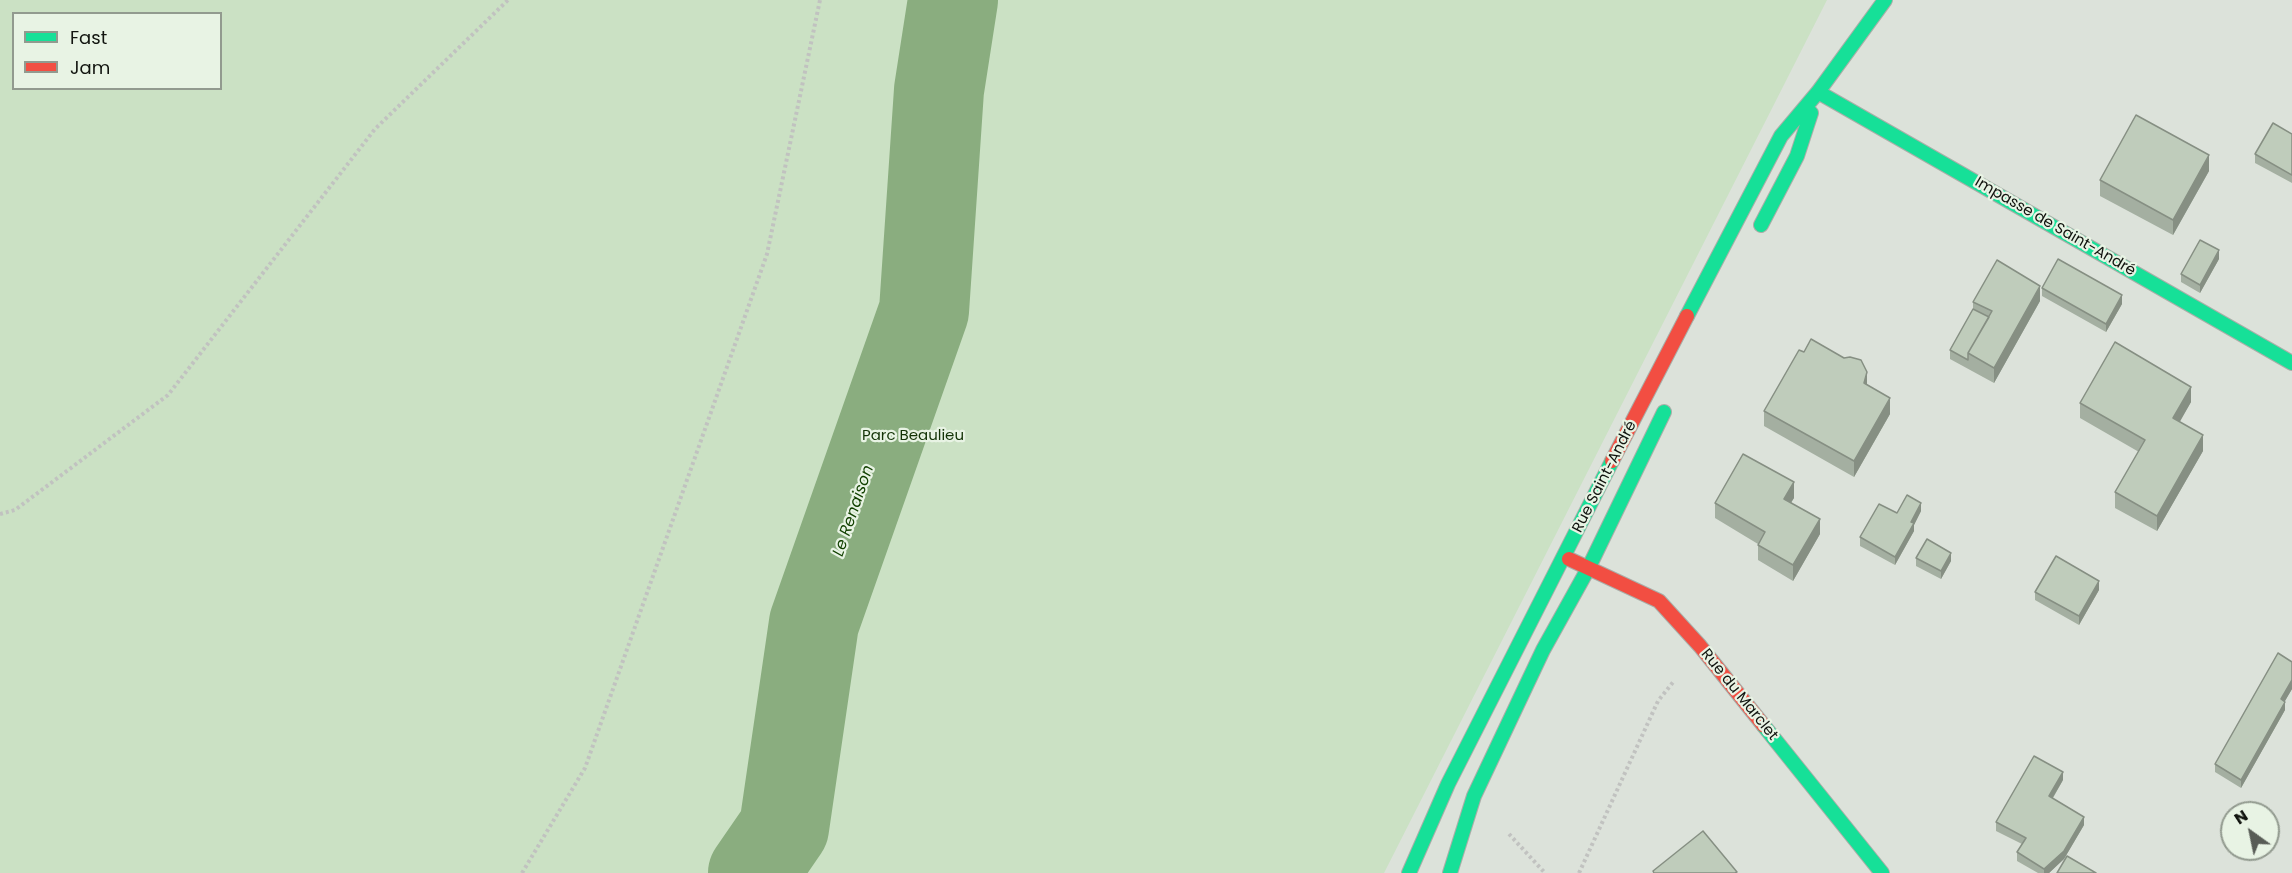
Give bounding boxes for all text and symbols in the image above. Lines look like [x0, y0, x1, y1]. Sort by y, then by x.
legend [12, 12, 222, 90]
text: Fast [70, 25, 107, 50]
text: Jam [70, 55, 110, 80]
street label: Impasse de Saint-André [1971, 174, 2139, 280]
street label: Rue Saint-André [1569, 418, 1641, 536]
park label: Parc Beaulieu [862, 427, 964, 445]
water label: Le Renaison [829, 463, 879, 559]
street label: Rue du Marclet [1697, 646, 1781, 744]
north arrow [2220, 801, 2280, 861]
text: N [2230, 804, 2252, 830]

